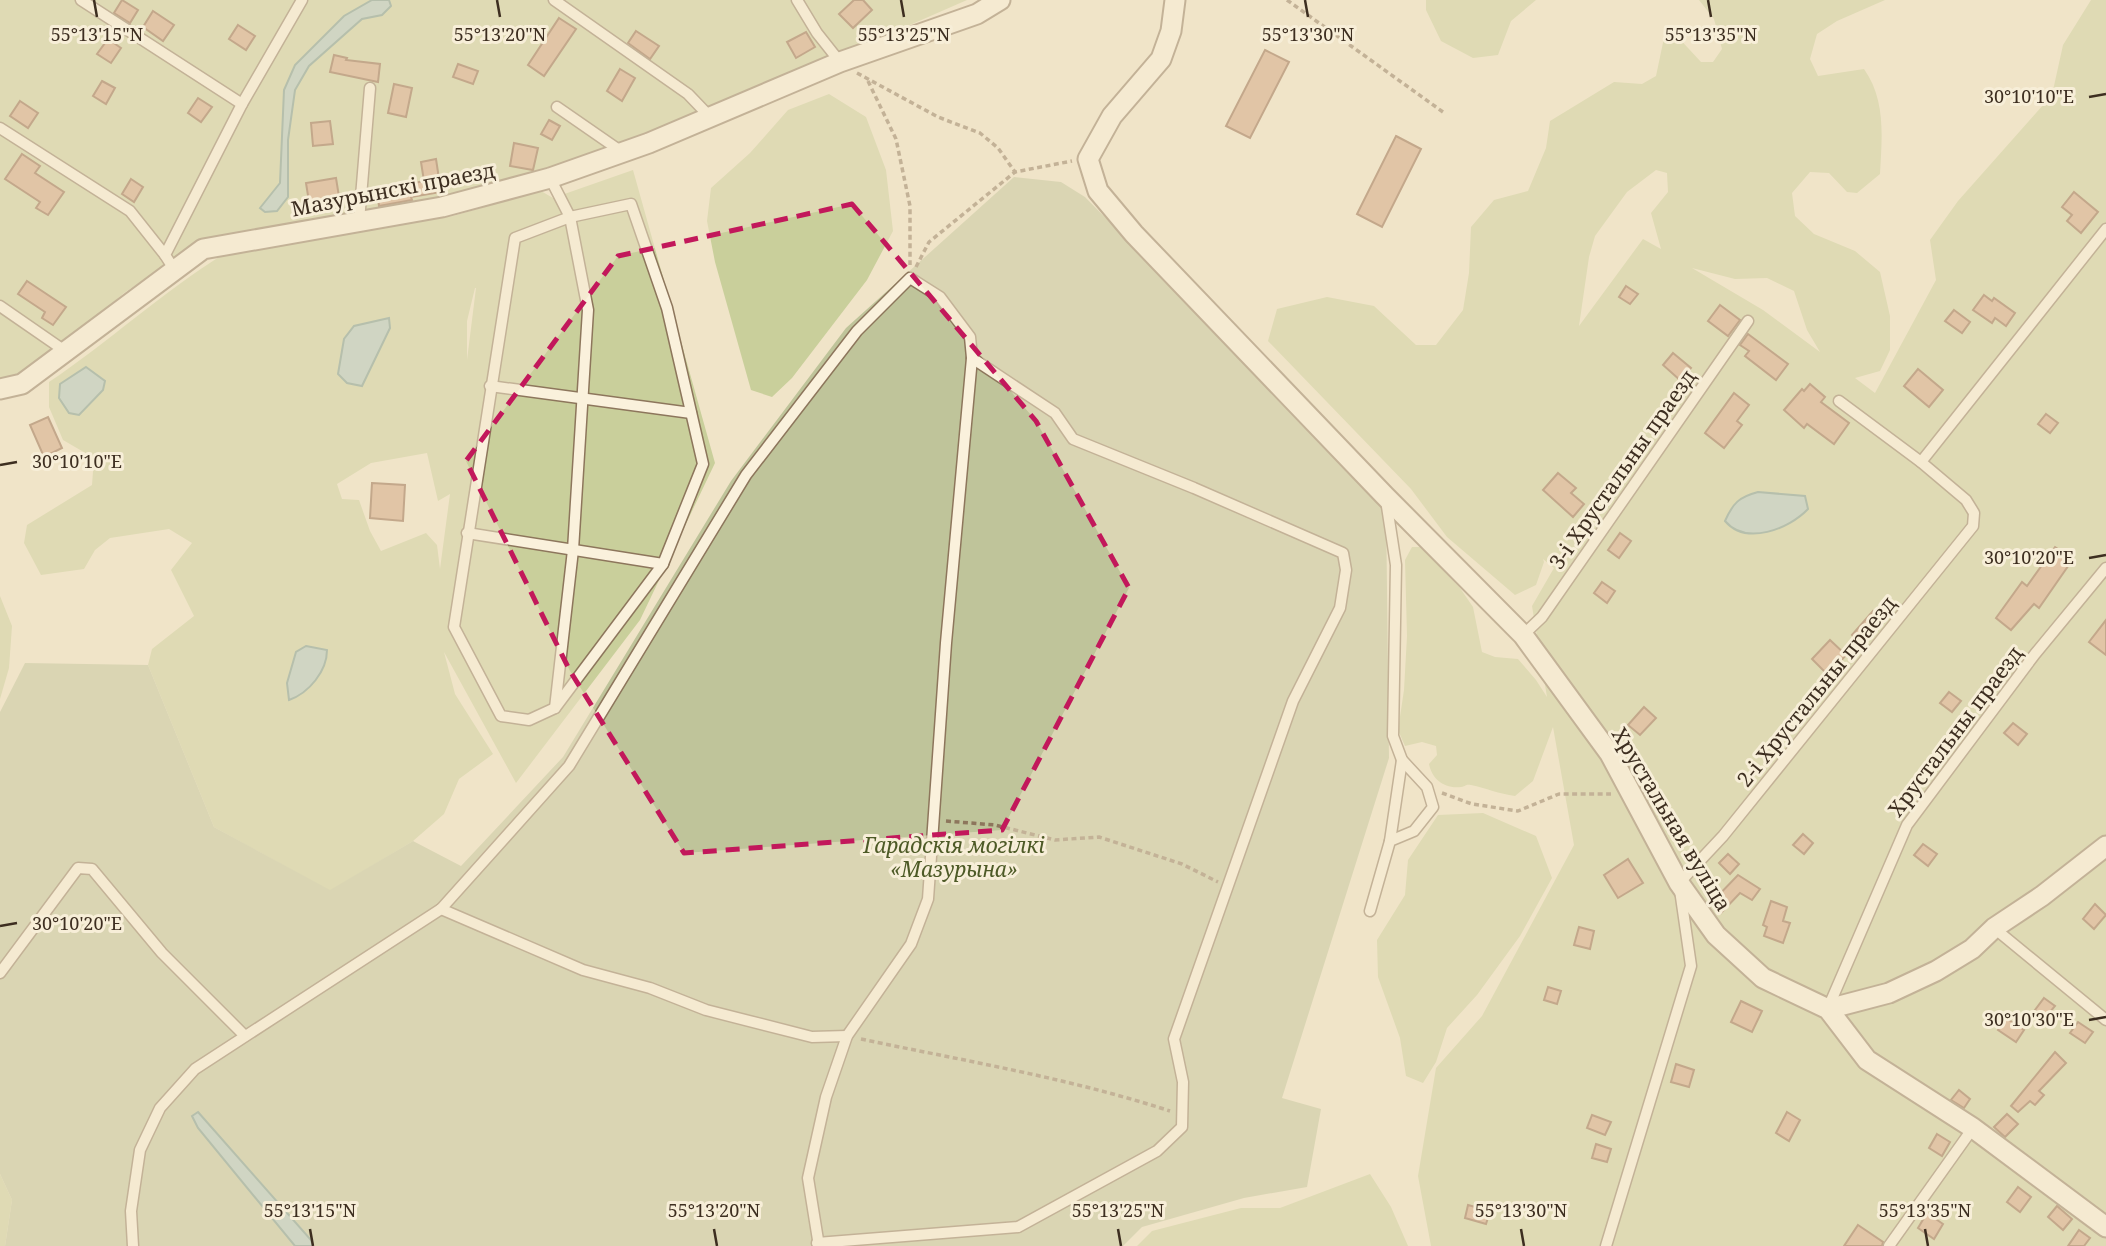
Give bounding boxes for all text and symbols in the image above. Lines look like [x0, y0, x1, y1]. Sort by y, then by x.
text: 55°13'15"N [51, 22, 144, 46]
text: 55°13'20"N [454, 22, 547, 46]
text: 55°13'25"N [858, 22, 951, 46]
text: 55°13'30"N [1262, 22, 1355, 46]
text: 55°13'35"N [1665, 22, 1758, 46]
text: 30°10'10"E [1984, 84, 2074, 108]
street label: Мазурынскі праезд [289, 155, 498, 223]
street label: 3-і Хрустальны праезд [1542, 364, 1702, 574]
text: 30°10'10"E [32, 449, 122, 473]
text: 30°10'20"E [1984, 545, 2074, 569]
street label: 2-і Хрустальны праезд [1730, 590, 1902, 792]
street label: Хрустальны праезд [1882, 640, 2028, 822]
street label: Хрустальная вуліца [1606, 722, 1738, 916]
park label: Гарадскія могілкі «Мазурына» [862, 831, 1045, 883]
text: 30°10'20"E [32, 911, 122, 935]
text: 30°10'30"E [1984, 1007, 2074, 1031]
text: 55°13'15"N [264, 1198, 357, 1222]
text: 55°13'20"N [668, 1198, 761, 1222]
text: 55°13'25"N [1072, 1198, 1165, 1222]
text: 55°13'30"N [1475, 1198, 1568, 1222]
text: 55°13'35"N [1879, 1198, 1972, 1222]

